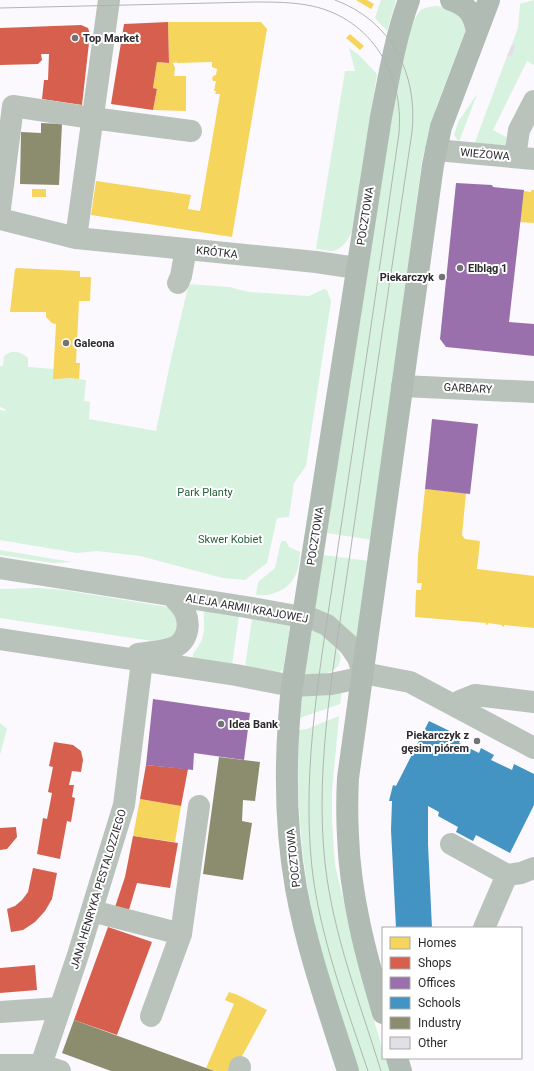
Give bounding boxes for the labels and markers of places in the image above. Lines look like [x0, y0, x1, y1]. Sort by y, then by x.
place label: Top Market [83, 32, 139, 45]
marker: Top Market [70, 33, 80, 43]
place label: Elbląg 1 [468, 262, 507, 275]
marker: Elbląg 1 [455, 263, 465, 273]
place label: Piekarczyk [380, 271, 434, 284]
marker: Piekarczyk [437, 272, 447, 282]
place label: Galeona [74, 337, 115, 350]
marker: Galeona [61, 338, 71, 348]
place label: Idea Bank [229, 718, 278, 731]
marker: Idea Bank [216, 719, 226, 729]
place label: Piekarczyk z gęsim piórem [401, 729, 469, 755]
marker: Piekarczyk z gęsim piórem [472, 736, 482, 746]

